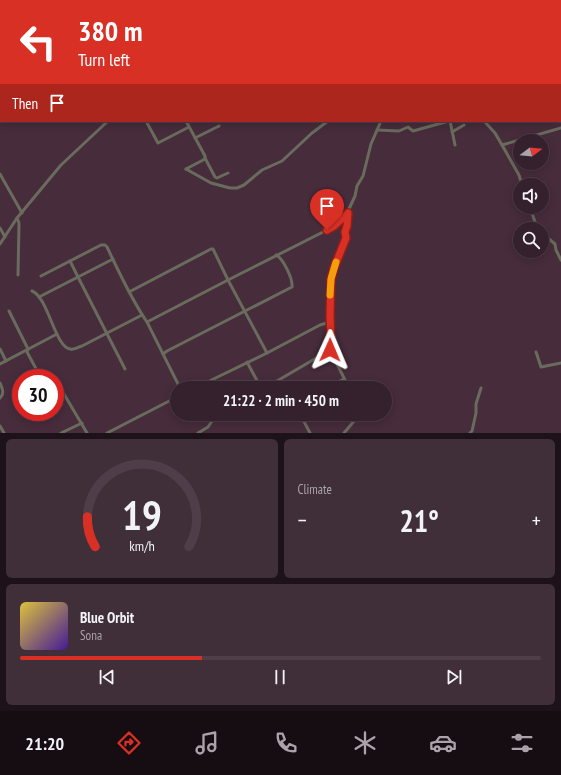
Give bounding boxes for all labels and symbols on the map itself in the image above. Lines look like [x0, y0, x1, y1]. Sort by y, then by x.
north arrow [513, 134, 549, 170]
pin [310, 189, 344, 230]
position arrow [309, 329, 351, 371]
speed limit sign: 30 [12, 369, 64, 421]

